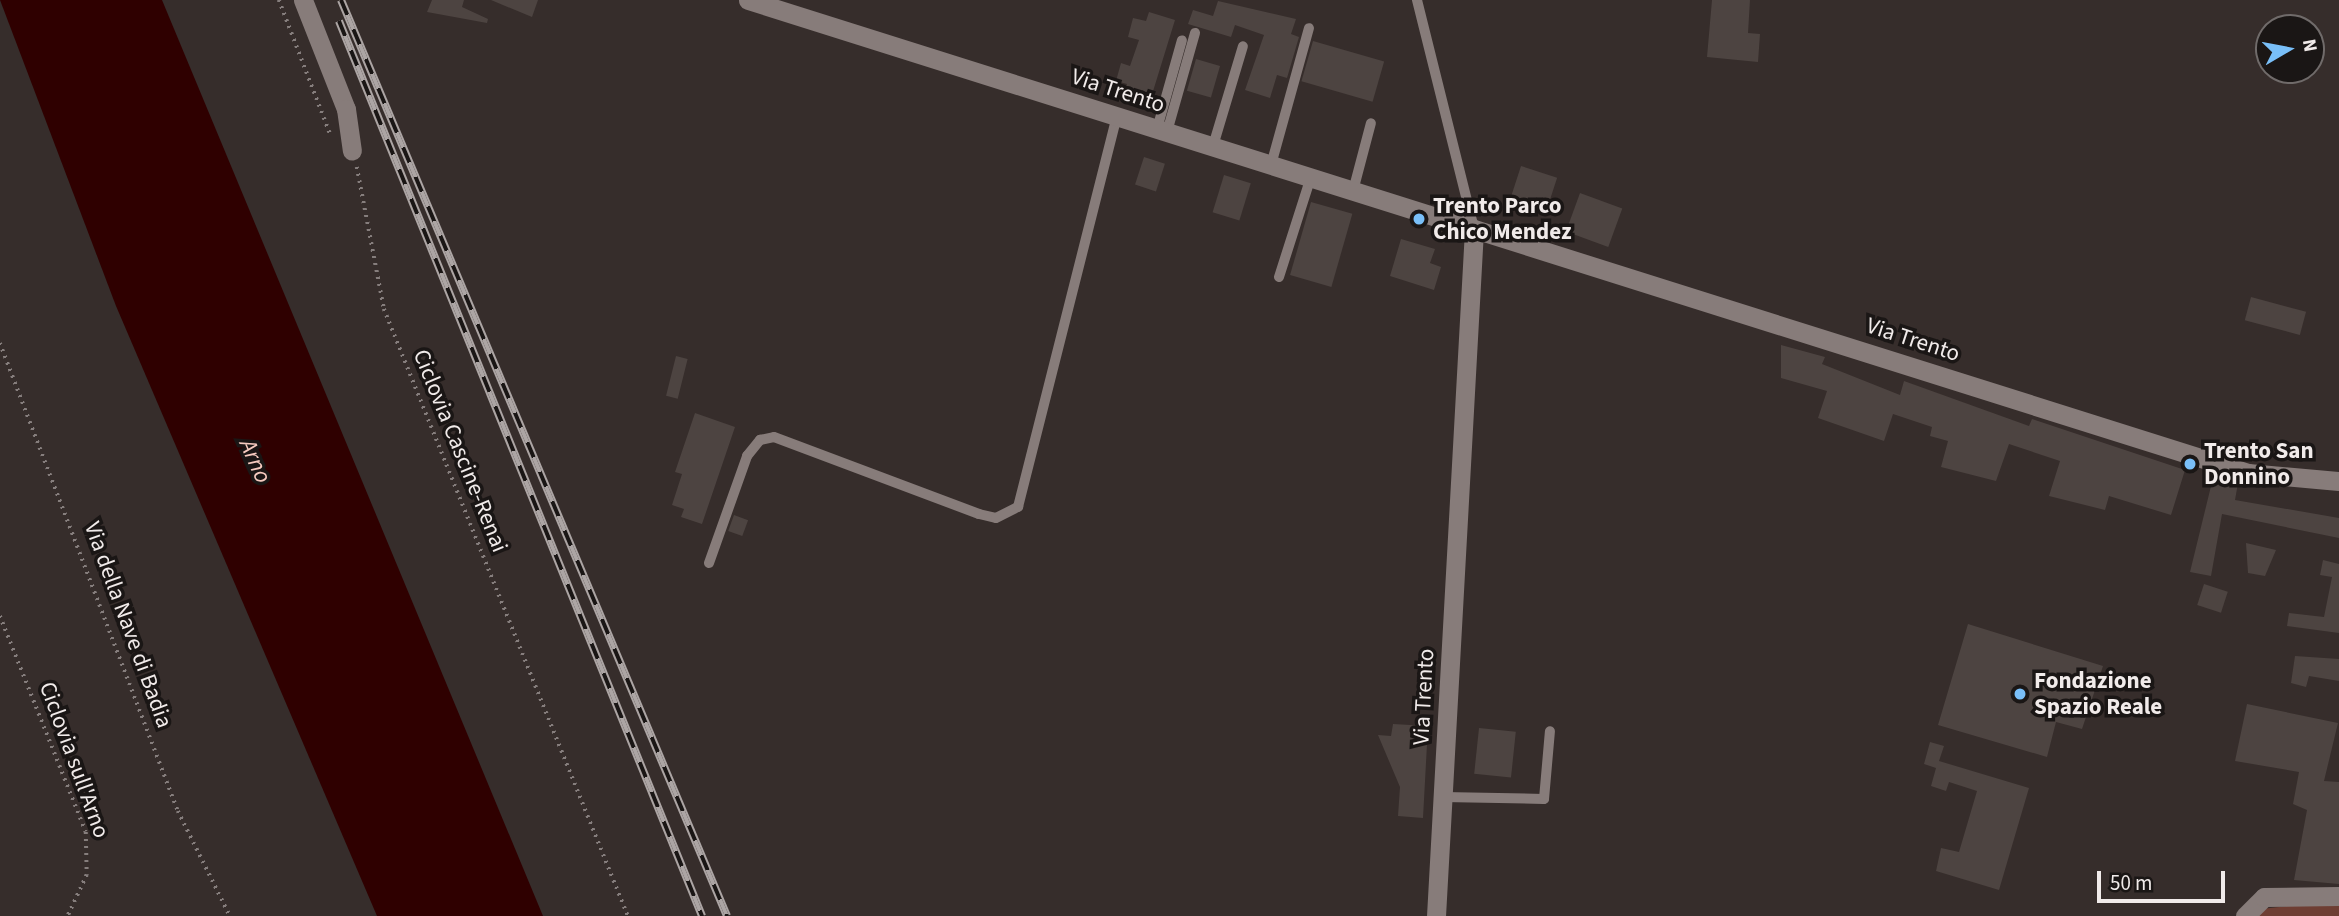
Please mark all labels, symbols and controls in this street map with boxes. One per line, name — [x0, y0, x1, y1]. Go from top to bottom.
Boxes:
north arrow — [2255, 14, 2325, 84]
text: N — [2295, 37, 2324, 54]
street label: Via Trento — [1068, 63, 1168, 119]
place label: Trento Parco Chico Mendez — [1433, 192, 1571, 246]
marker: Trento Parco Chico Mendez — [1411, 211, 1427, 227]
street label: Via Trento — [1863, 312, 1963, 368]
street label: Ciclovia Cascine-Renai — [407, 346, 513, 556]
water label: Arno — [233, 434, 277, 488]
place label: Trento San Donnino — [2204, 437, 2314, 491]
marker: Trento San Donnino — [2182, 456, 2198, 472]
street label: Via della Nave di Badia — [78, 518, 178, 732]
street label: Via Trento — [1408, 648, 1440, 746]
place label: Fondazione Spazio Reale — [2034, 667, 2162, 721]
street label: Ciclovia sull'Arno — [33, 678, 115, 842]
marker: Fondazione Spazio Reale — [2012, 686, 2028, 702]
scale bar — [2101, 856, 2229, 900]
text: 50 m — [2110, 868, 2152, 898]

